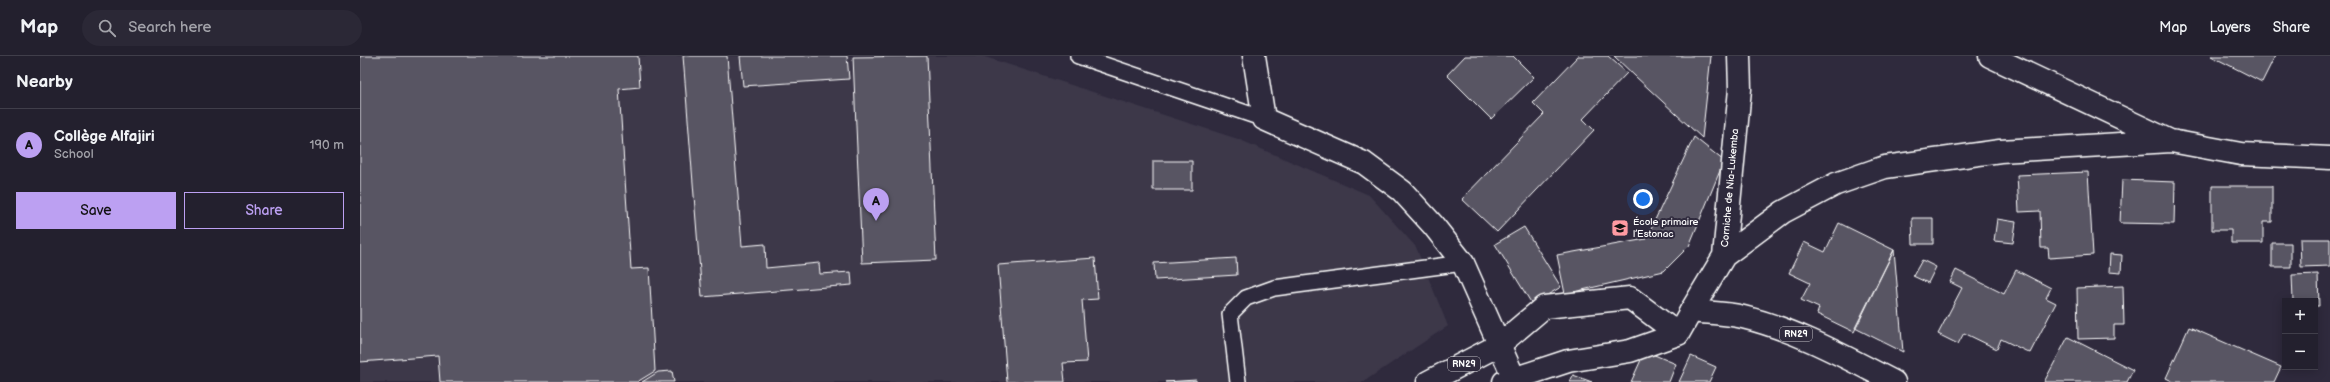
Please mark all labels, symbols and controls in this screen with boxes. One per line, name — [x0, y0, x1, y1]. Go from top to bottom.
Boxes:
search box — [82, 10, 362, 46]
text: Map — [20, 16, 58, 39]
icon: search — [96, 17, 118, 39]
text: Search here — [128, 18, 211, 37]
text: Map — [2159, 19, 2187, 36]
text: Layers — [2209, 19, 2251, 36]
text: Share — [2273, 19, 2310, 36]
text: Nearby — [16, 72, 73, 92]
text: Collège Alfajiri — [54, 127, 155, 146]
street label: Corniche de Nia-Lukemba — [1719, 128, 1741, 248]
text: A — [25, 137, 33, 153]
text: 190 m — [310, 137, 344, 153]
text: School — [54, 146, 94, 162]
pin: A — [863, 188, 889, 221]
your location — [1633, 189, 1653, 209]
button: Save — [16, 192, 176, 229]
button: Share — [184, 192, 344, 229]
place label: École primaire l’Estonac — [1633, 216, 1699, 240]
school or university icon: École primaire l’Estonac — [1610, 218, 1630, 238]
map controls — [2282, 298, 2318, 370]
button: + — [2282, 298, 2318, 334]
road number: RN29 — [1780, 327, 1812, 341]
button: − — [2282, 334, 2318, 370]
road number: RN29 — [1448, 357, 1480, 371]

